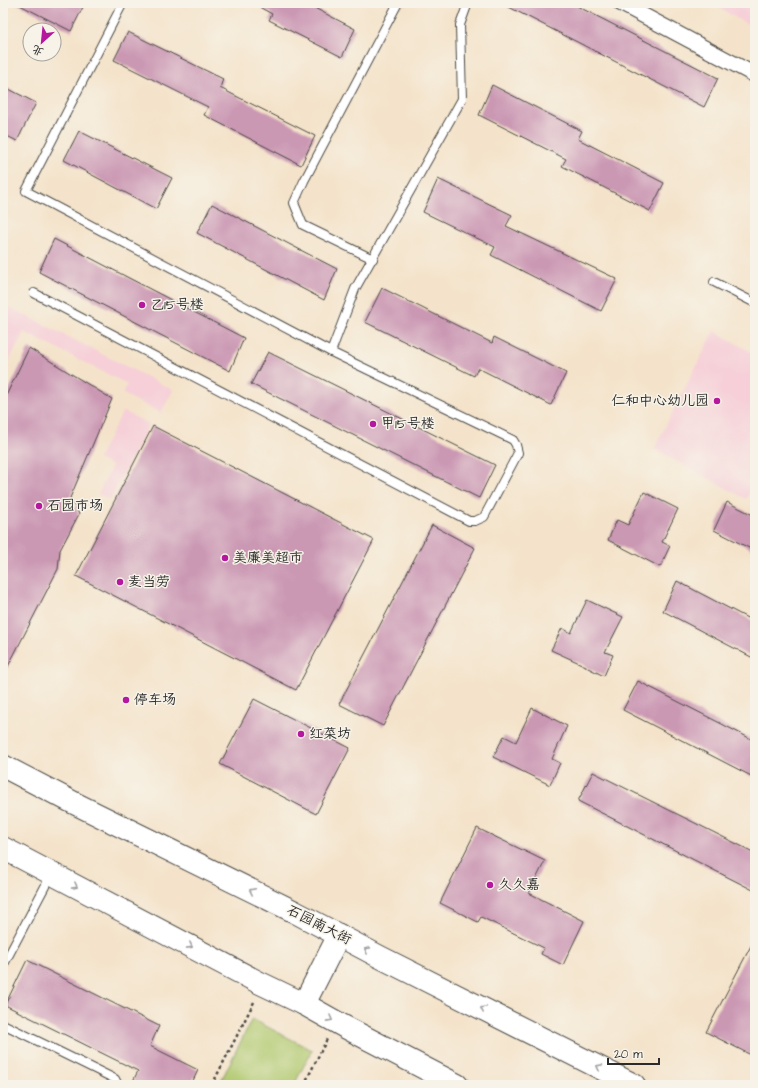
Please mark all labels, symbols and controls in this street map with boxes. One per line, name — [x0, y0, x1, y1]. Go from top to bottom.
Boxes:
north arrow — [22, 22, 62, 62]
text: 北 — [29, 41, 46, 60]
place label: 乙15号楼 — [150, 295, 204, 315]
marker: 乙15号楼 — [137, 300, 147, 310]
place label: 仁和中心幼儿园 — [611, 391, 709, 411]
marker: 仁和中心幼儿园 — [712, 396, 722, 406]
place label: 甲15号楼 — [381, 414, 435, 434]
marker: 甲15号楼 — [368, 419, 378, 429]
place label: 石园市场 — [47, 496, 103, 516]
marker: 石园市场 — [34, 501, 44, 511]
place label: 美廉美超市 — [233, 548, 303, 568]
marker: 美廉美超市 — [220, 553, 230, 563]
place label: 麦当劳 — [128, 572, 170, 592]
marker: 麦当劳 — [115, 577, 125, 587]
place label: 停车场 — [134, 690, 176, 710]
marker: 停车场 — [121, 695, 131, 705]
place label: 红菜坊 — [309, 724, 351, 744]
marker: 红菜坊 — [296, 729, 306, 739]
place label: 久久嘉 — [498, 875, 540, 895]
marker: 久久嘉 — [485, 880, 495, 890]
one-way arrow — [70, 881, 78, 889]
one-way arrow — [249, 888, 256, 896]
street label: 石园南大街 — [283, 900, 355, 950]
one-way arrow — [186, 942, 193, 949]
one-way arrow — [364, 947, 372, 955]
one-way arrow — [480, 1006, 488, 1014]
one-way arrow — [326, 1014, 333, 1021]
scale bar — [608, 1040, 659, 1066]
text: 20 m — [614, 1046, 643, 1063]
one-way arrow — [596, 1065, 604, 1072]

